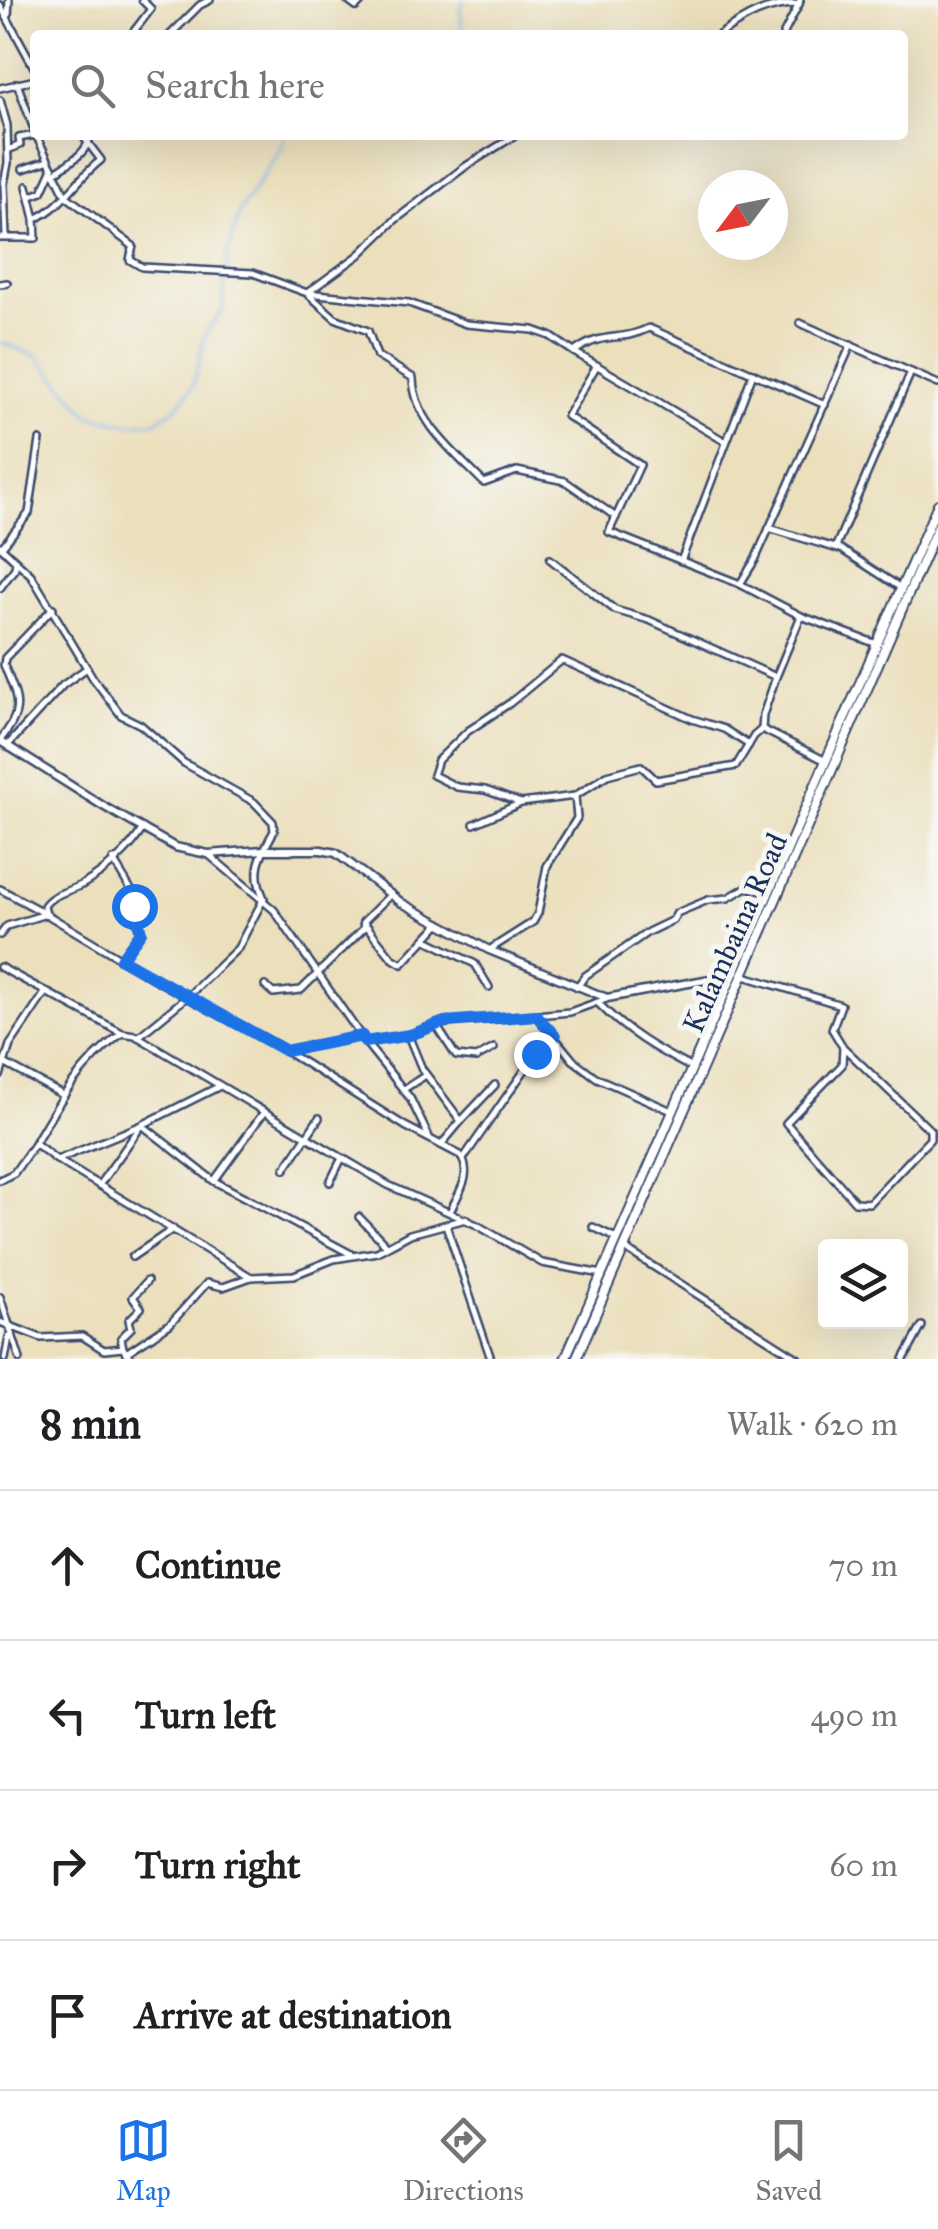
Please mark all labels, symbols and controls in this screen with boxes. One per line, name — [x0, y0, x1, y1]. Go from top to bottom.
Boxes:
search box — [30, 30, 908, 140]
icon: search — [65, 58, 120, 113]
text: Search here — [145, 62, 325, 108]
north arrow — [698, 170, 788, 260]
street label: Kalambaina Road — [675, 828, 795, 1038]
route start — [112, 884, 158, 930]
route end — [514, 1032, 560, 1078]
map controls — [818, 1239, 908, 1329]
button: layers — [818, 1239, 908, 1329]
text: 8 min — [40, 1398, 141, 1450]
text: Walk · 620 m — [727, 1405, 898, 1444]
icon: ahead — [40, 1538, 95, 1593]
text: Continue — [135, 1542, 281, 1588]
text: 70 m — [829, 1546, 898, 1585]
icon: left — [40, 1688, 95, 1743]
text: Turn left — [135, 1692, 276, 1738]
text: 490 m — [811, 1696, 898, 1735]
icon: right — [40, 1838, 95, 1893]
text: Turn right — [135, 1842, 301, 1888]
text: 60 m — [829, 1846, 898, 1885]
icon: arrive — [40, 1988, 95, 2043]
text: Arrive at destination — [135, 1992, 452, 2038]
tab: Map — [116, 2113, 171, 2208]
tab: Directions — [403, 2113, 524, 2208]
tab: Saved — [756, 2113, 822, 2208]

